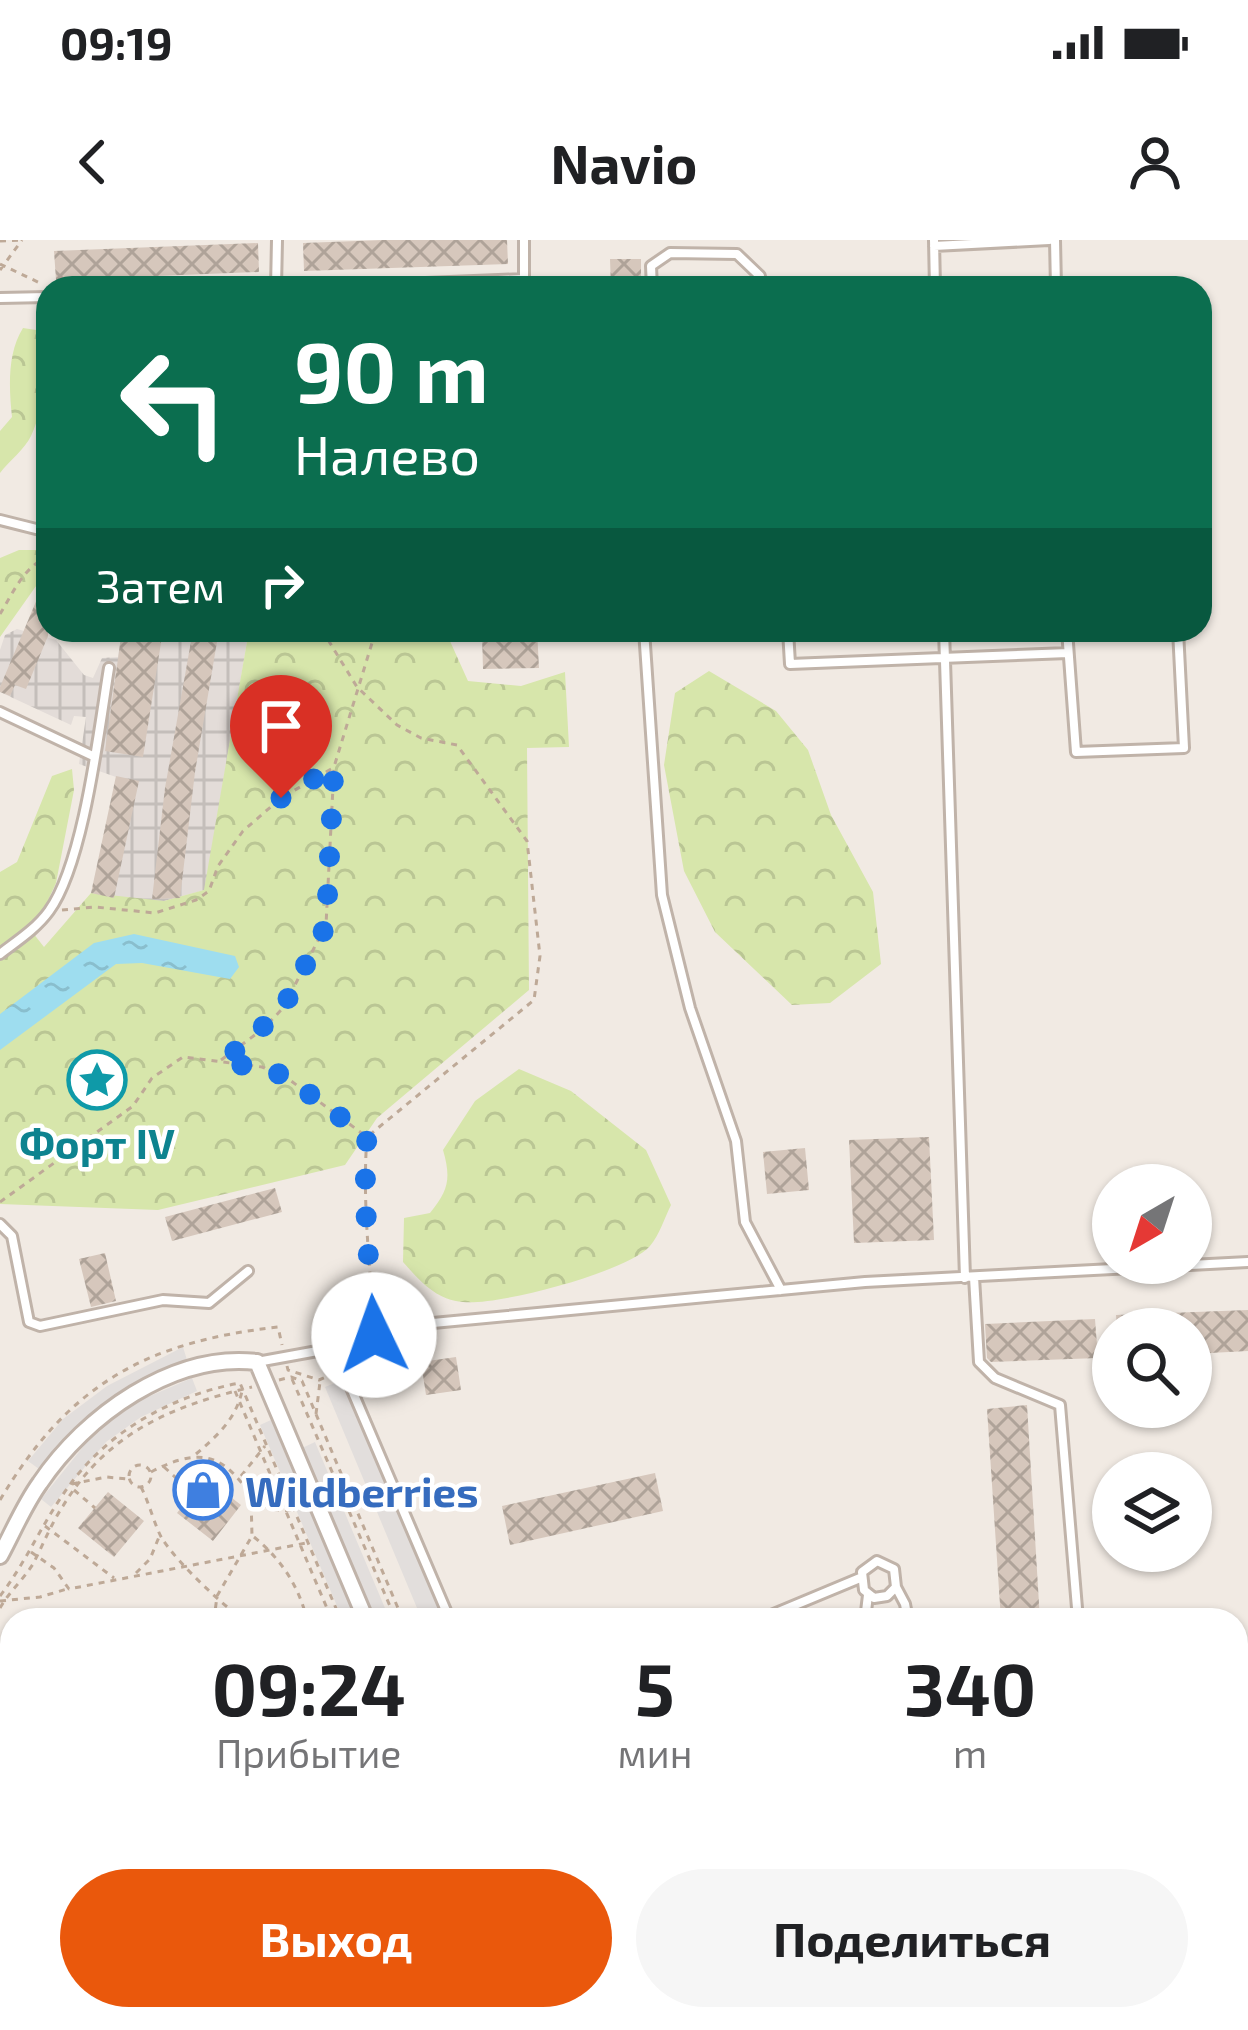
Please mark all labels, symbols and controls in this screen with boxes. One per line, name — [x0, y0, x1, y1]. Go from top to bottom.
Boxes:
text: 09:19 — [60, 15, 173, 69]
icon: back — [60, 129, 126, 195]
icon: person — [1122, 129, 1188, 195]
text: Navio — [551, 130, 697, 195]
text: 90 m — [294, 319, 489, 420]
icon: left — [96, 324, 252, 480]
text: Налево — [294, 421, 480, 486]
icon: right — [249, 552, 315, 618]
text: Затем — [96, 558, 225, 612]
pin — [230, 675, 332, 798]
icon: arrive — [248, 693, 314, 759]
place icon: Форт IV — [66, 1049, 128, 1111]
place label: Форт IV — [19, 1117, 175, 1167]
north arrow — [1092, 1164, 1212, 1284]
map controls — [1092, 1164, 1212, 1572]
position arrow — [311, 1272, 437, 1398]
button: search — [1092, 1308, 1212, 1428]
button: layers — [1092, 1452, 1212, 1572]
shop icon: Wildberries — [172, 1459, 234, 1521]
place label: Wildberries — [245, 1465, 479, 1515]
text: 09:24 — [212, 1644, 406, 1730]
text: 5 — [635, 1644, 675, 1730]
text: 340 — [904, 1644, 1036, 1730]
text: Прибытие — [216, 1729, 401, 1776]
text: мин — [618, 1729, 692, 1776]
text: m — [953, 1729, 987, 1776]
button: Выход — [60, 1869, 612, 2007]
button: Поделиться — [636, 1869, 1188, 2007]

